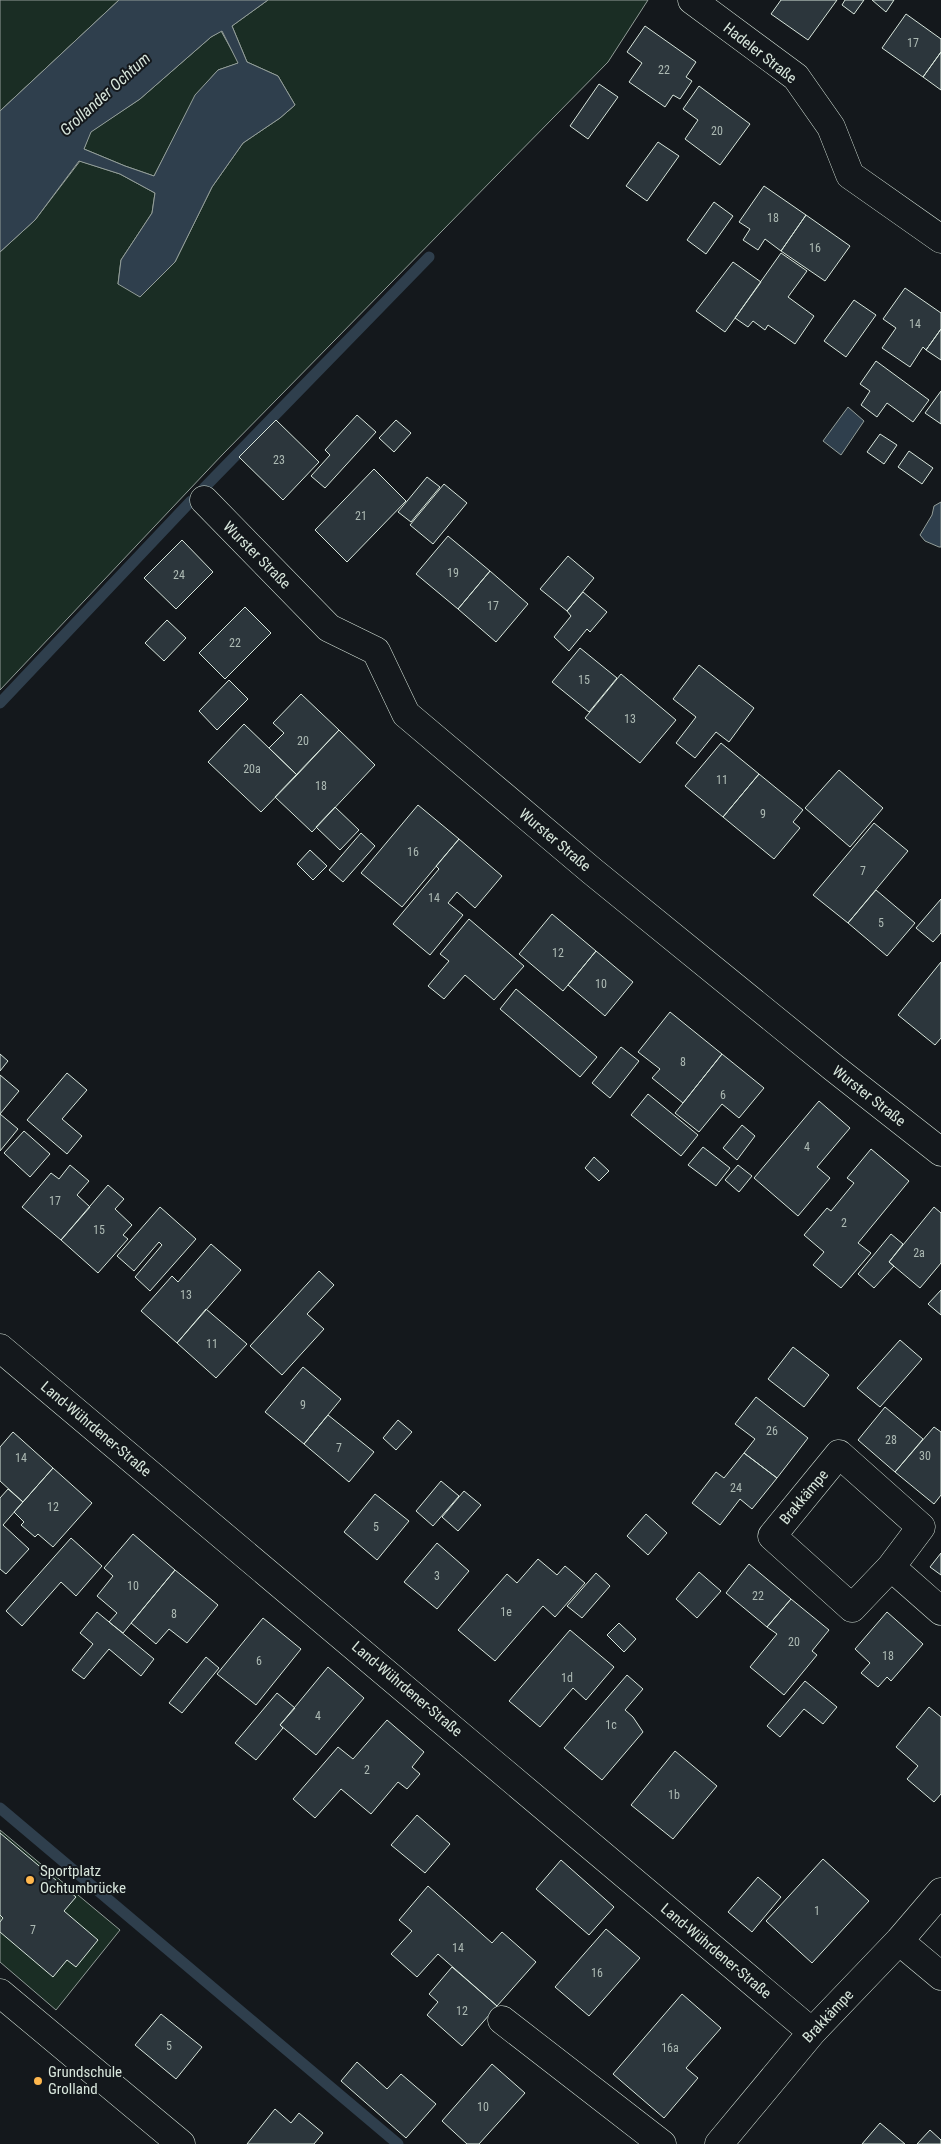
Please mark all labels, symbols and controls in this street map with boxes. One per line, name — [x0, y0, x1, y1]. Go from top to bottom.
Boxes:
street label: Hadeler Straße — [720, 19, 800, 87]
house number: 17 — [907, 36, 919, 50]
water label: Grollander Ochtum — [56, 49, 154, 139]
house number: 22 — [658, 63, 670, 77]
house number: 20 — [711, 124, 723, 138]
house number: 18 — [767, 211, 779, 225]
house number: 16 — [809, 241, 821, 255]
house number: 14 — [909, 317, 921, 331]
house number: 23 — [273, 453, 285, 467]
house number: 21 — [355, 509, 367, 523]
street label: Wurster Straße — [220, 518, 294, 592]
house number: 19 — [447, 566, 459, 580]
house number: 24 — [173, 568, 185, 582]
house number: 17 — [487, 599, 499, 613]
house number: 22 — [229, 636, 241, 650]
house number: 15 — [578, 673, 590, 687]
house number: 13 — [624, 712, 636, 726]
house number: 20 — [297, 734, 309, 748]
house number: 20a — [243, 762, 261, 776]
house number: 11 — [716, 773, 728, 787]
house number: 18 — [315, 779, 327, 793]
street label: Wurster Straße — [516, 805, 594, 875]
house number: 9 — [760, 807, 766, 821]
house number: 16 — [407, 845, 419, 859]
house number: 7 — [860, 864, 866, 878]
house number: 14 — [428, 891, 440, 905]
house number: 5 — [878, 916, 884, 930]
house number: 12 — [552, 946, 564, 960]
house number: 10 — [595, 977, 607, 991]
house number: 8 — [680, 1055, 686, 1069]
street label: Wurster Straße — [829, 1062, 909, 1130]
house number: 6 — [720, 1088, 726, 1102]
house number: 4 — [804, 1140, 810, 1154]
house number: 17 — [49, 1194, 61, 1208]
house number: 2 — [841, 1216, 847, 1230]
house number: 15 — [93, 1223, 105, 1237]
house number: 2a — [913, 1246, 925, 1260]
house number: 13 — [180, 1288, 192, 1302]
house number: 11 — [206, 1337, 218, 1351]
street label: Land-Wührdener-Straße — [37, 1378, 155, 1480]
house number: 9 — [300, 1398, 306, 1412]
house number: 26 — [766, 1424, 778, 1438]
house number: 28 — [885, 1433, 897, 1447]
house number: 7 — [336, 1441, 342, 1455]
house number: 30 — [919, 1449, 931, 1463]
house number: 14 — [15, 1451, 27, 1465]
street label: Brakkämpe — [776, 1466, 832, 1528]
house number: 24 — [730, 1481, 742, 1495]
house number: 12 — [47, 1500, 59, 1514]
house number: 5 — [373, 1520, 379, 1534]
house number: 3 — [434, 1569, 440, 1583]
house number: 10 — [127, 1579, 139, 1593]
house number: 22 — [752, 1589, 764, 1603]
house number: 1e — [500, 1605, 512, 1619]
house number: 8 — [171, 1607, 177, 1621]
house number: 20 — [788, 1635, 800, 1649]
street label: Land-Wührdener-Straße — [348, 1638, 466, 1740]
house number: 18 — [882, 1649, 894, 1663]
house number: 6 — [256, 1654, 262, 1668]
house number: 1d — [561, 1671, 573, 1685]
house number: 4 — [315, 1709, 321, 1723]
house number: 1c — [605, 1718, 617, 1732]
house number: 2 — [364, 1763, 370, 1777]
house number: 1b — [668, 1788, 680, 1802]
place label: Sportplatz Ochtumbrücke — [40, 1862, 126, 1897]
marker: Sportplatz Ochtumbrücke — [24, 1874, 36, 1886]
street label: Land-Wührdener-Straße — [657, 1900, 775, 2002]
house number: 1 — [814, 1904, 820, 1918]
house number: 7 — [30, 1923, 36, 1937]
house number: 14 — [452, 1941, 464, 1955]
house number: 16 — [591, 1966, 603, 1980]
street label: Brakkämpe — [799, 1986, 857, 2046]
house number: 12 — [456, 2004, 468, 2018]
house number: 5 — [166, 2039, 172, 2053]
house number: 16a — [661, 2041, 679, 2055]
place label: Grundschule Grolland — [48, 2063, 122, 2098]
marker: Grundschule Grolland — [32, 2075, 44, 2087]
house number: 10 — [477, 2100, 489, 2114]

